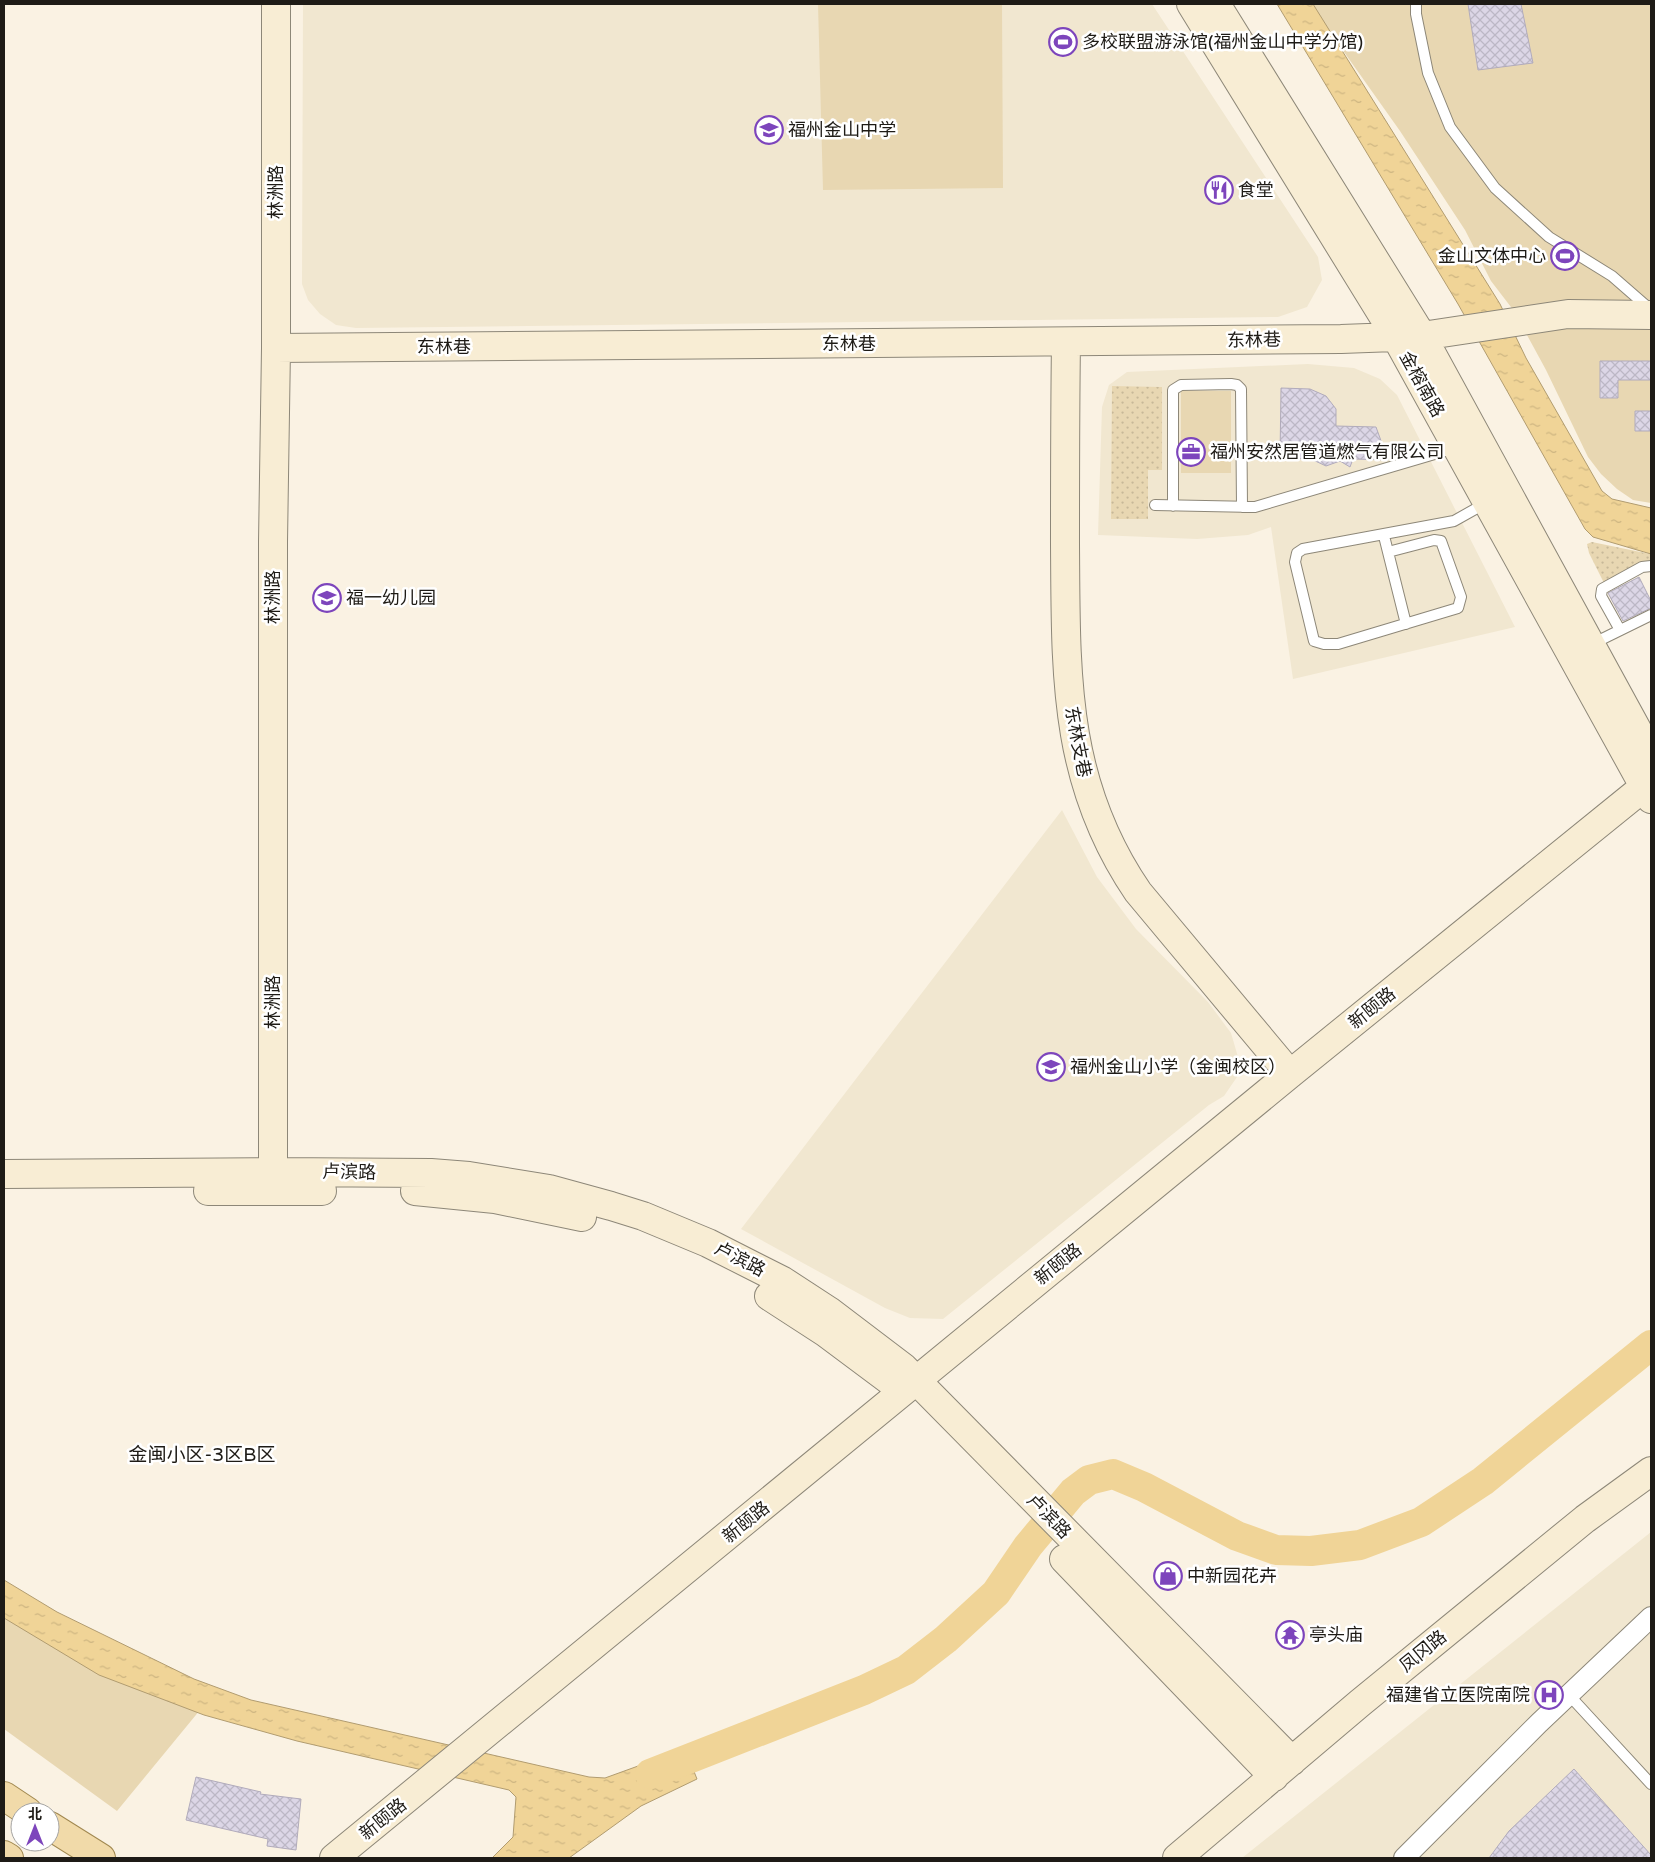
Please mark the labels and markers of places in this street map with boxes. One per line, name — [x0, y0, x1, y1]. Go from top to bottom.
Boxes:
sports icon: 多校联盟游泳馆(福州金山中学分馆) — [1048, 27, 1078, 57]
place label: 多校联盟游泳馆(福州金山中学分馆) — [1082, 31, 1363, 53]
school or university icon: 福州金山中学 — [754, 115, 784, 145]
place label: 福州金山中学 — [788, 119, 896, 141]
restaurant icon: 食堂 — [1204, 175, 1234, 205]
place label: 食堂 — [1238, 179, 1274, 201]
sports icon: 金山文体中心 — [1550, 241, 1580, 271]
place label: 金山文体中心 — [1438, 245, 1546, 267]
office icon: 福州安然居管道燃气有限公司 — [1176, 437, 1206, 467]
place label: 福州安然居管道燃气有限公司 — [1210, 441, 1444, 463]
school or university icon: 福一幼儿园 — [312, 583, 342, 613]
place label: 福一幼儿园 — [346, 587, 436, 609]
school or university icon: 福州金山小学（金闽校区） — [1036, 1052, 1066, 1082]
place label: 福州金山小学（金闽校区） — [1070, 1056, 1286, 1078]
shop icon: 中新园花卉 — [1153, 1561, 1183, 1591]
place label: 中新园花卉 — [1187, 1565, 1277, 1587]
temple icon: 亭头庙 — [1275, 1620, 1305, 1650]
place label: 亭头庙 — [1309, 1624, 1363, 1646]
hospital icon: 福建省立医院南院 — [1534, 1680, 1564, 1710]
place label: 福建省立医院南院 — [1386, 1684, 1530, 1706]

